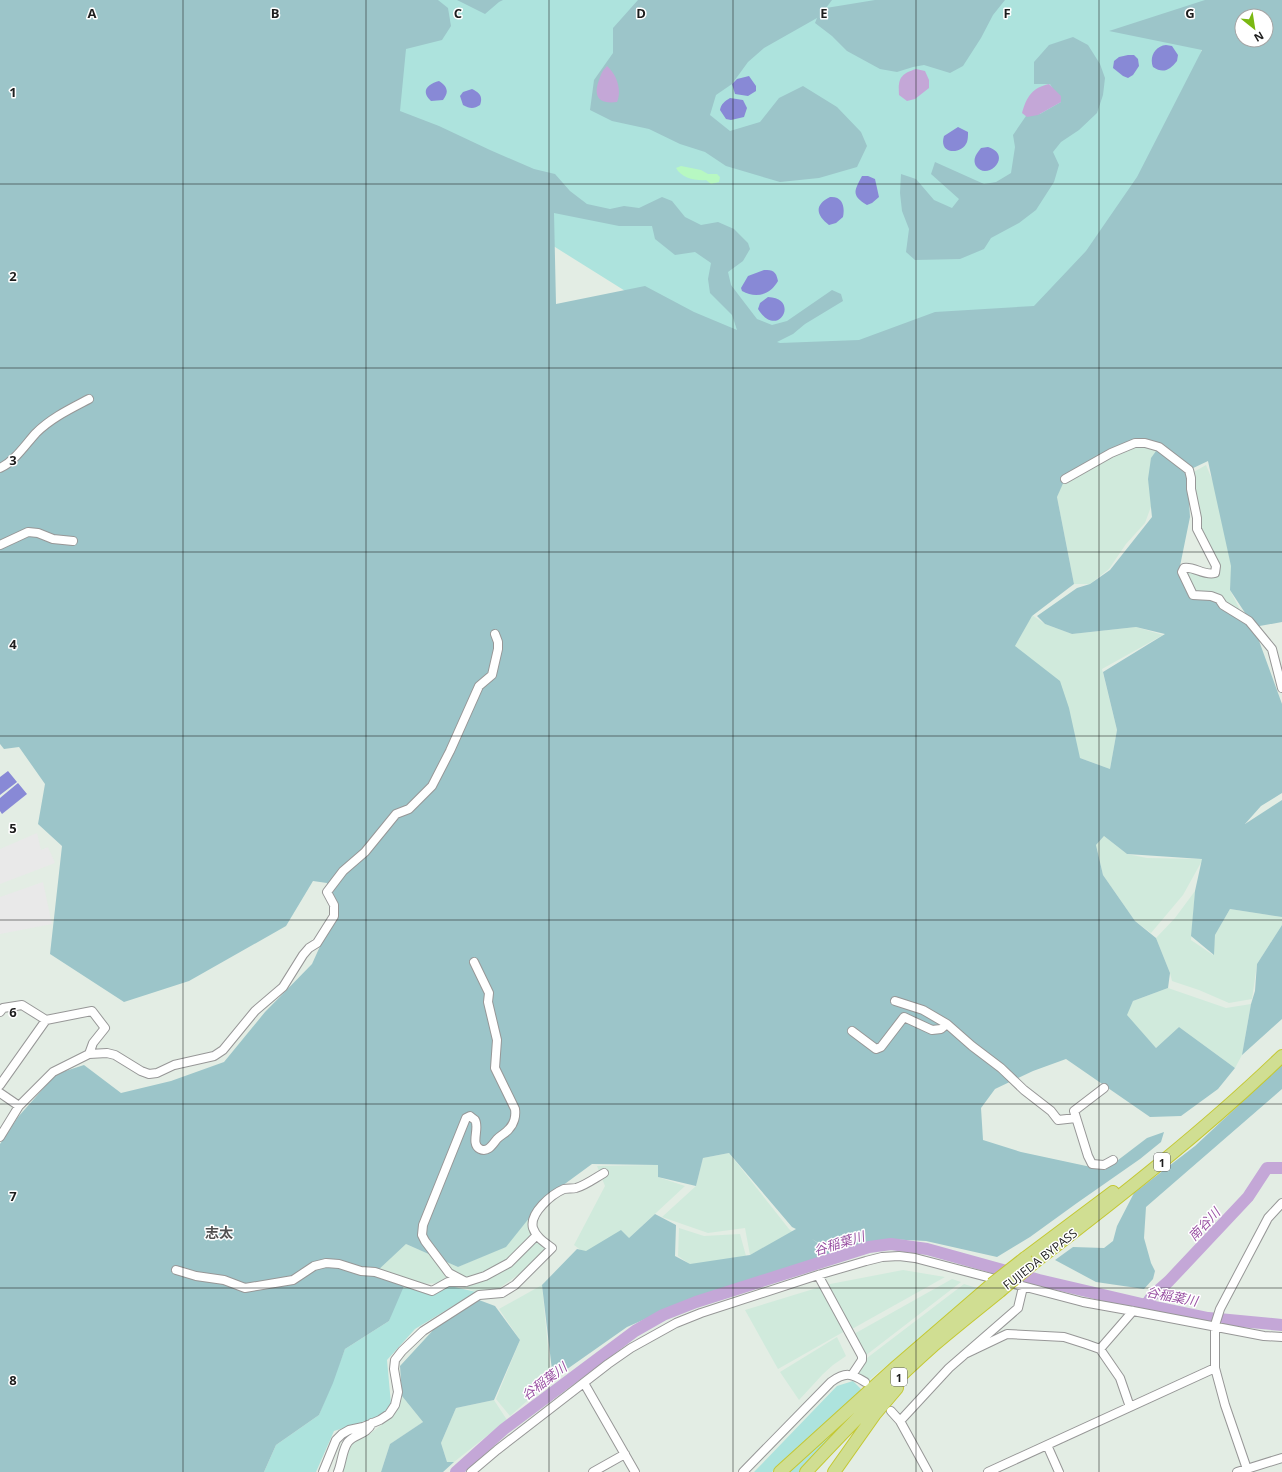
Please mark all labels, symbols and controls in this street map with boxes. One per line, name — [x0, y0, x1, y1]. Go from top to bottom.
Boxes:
text: A — [88, 4, 97, 22]
text: B — [271, 4, 280, 22]
text: C — [454, 4, 462, 22]
text: D — [636, 4, 646, 22]
text: E — [820, 4, 828, 22]
text: F — [1003, 4, 1011, 22]
text: G — [1185, 4, 1195, 22]
north arrow — [1234, 8, 1274, 48]
text: N — [1252, 28, 1267, 46]
text: 1 — [9, 83, 17, 101]
text: 2 — [9, 267, 17, 285]
text: 3 — [9, 451, 17, 469]
text: 4 — [9, 635, 17, 653]
text: 5 — [9, 819, 17, 837]
text: 6 — [9, 1003, 17, 1021]
road number: 1 — [1154, 1153, 1170, 1171]
text: 7 — [9, 1187, 17, 1205]
water label: 南谷川 — [1184, 1202, 1225, 1244]
district label: 志太 — [205, 1223, 233, 1242]
street label: FUJIEDA BYPASS — [999, 1225, 1081, 1293]
water label: 谷稲葉川 — [811, 1226, 868, 1259]
water label: 谷稲葉川 — [1145, 1282, 1201, 1310]
water label: 谷稲葉川 — [518, 1357, 572, 1404]
road number: 1 — [891, 1368, 907, 1386]
text: 8 — [9, 1371, 17, 1389]

